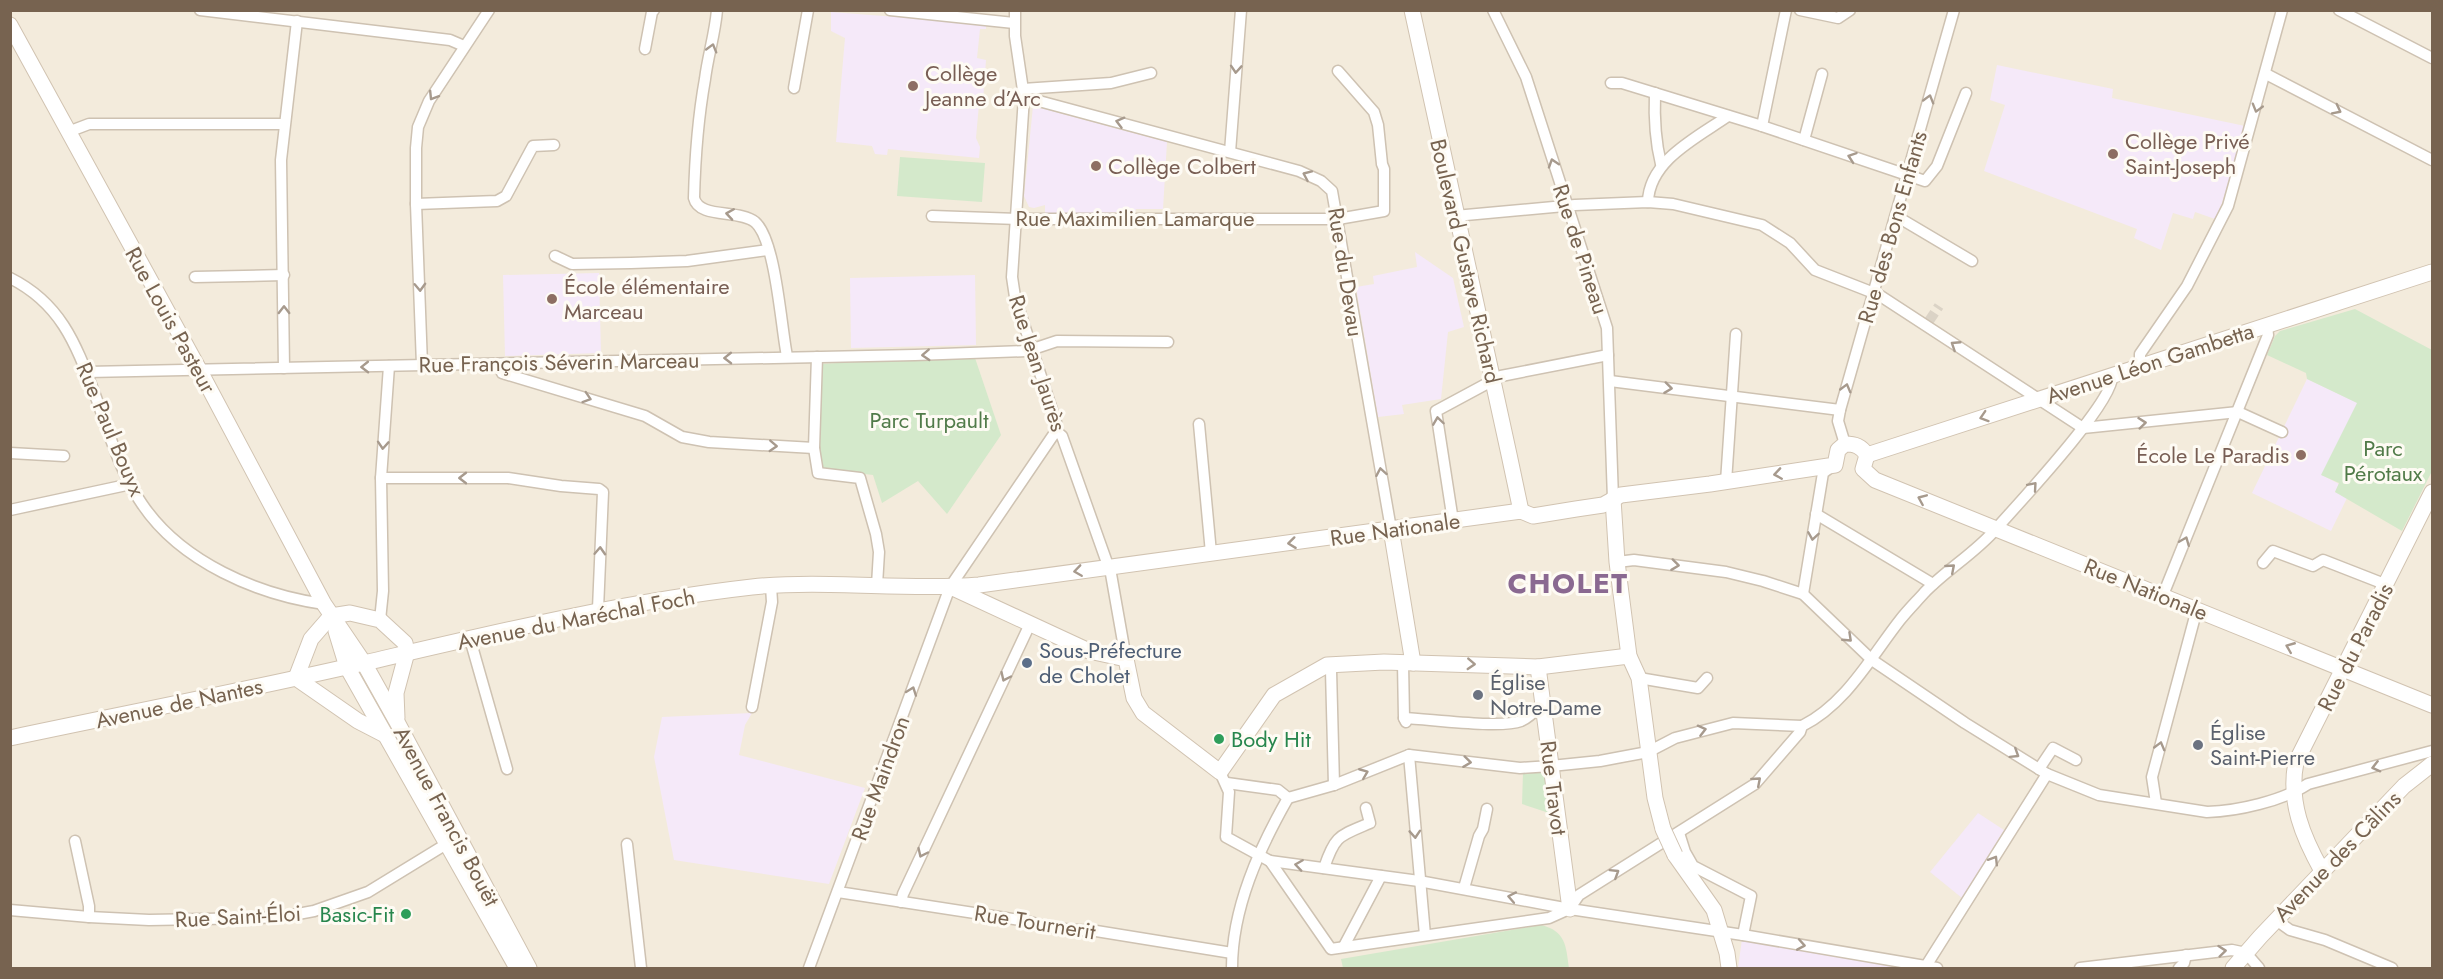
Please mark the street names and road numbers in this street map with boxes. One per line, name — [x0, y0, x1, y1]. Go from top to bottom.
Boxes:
street label: Rue des Bons Enfants — [1849, 127, 1935, 327]
street label: Boulevard Gustave Richard — [1422, 136, 1510, 386]
street label: Rue de Pineau — [1545, 180, 1617, 318]
street label: Rue Maximilien Lamarque — [1015, 202, 1255, 234]
street label: Rue du Devau — [1320, 205, 1372, 339]
street label: Rue Louis Pasteur — [117, 241, 225, 399]
street label: Rue Jean Jaurès — [1001, 291, 1075, 436]
street label: Avenue Léon Gambetta — [2042, 314, 2258, 412]
street label: Rue François Séverin Marceau — [418, 344, 700, 380]
street label: Rue Paul Bouyx — [68, 357, 154, 501]
street label: Rue Nationale — [1328, 504, 1462, 554]
street label: Rue Nationale — [2079, 550, 2213, 628]
street label: Rue du Paradis — [2309, 577, 2401, 717]
street label: Avenue du Maréchal Foch — [454, 580, 698, 658]
street label: Avenue de Nantes — [92, 670, 266, 736]
street label: Rue Maindron — [843, 711, 917, 845]
street label: Avenue Francis Bouët — [386, 720, 508, 912]
street label: Rue Travot — [1532, 739, 1576, 838]
street label: Avenue des Câlins — [2266, 783, 2408, 929]
street label: Rue Saint-Éloi — [174, 897, 302, 935]
street label: Rue Tournerit — [972, 897, 1099, 947]

